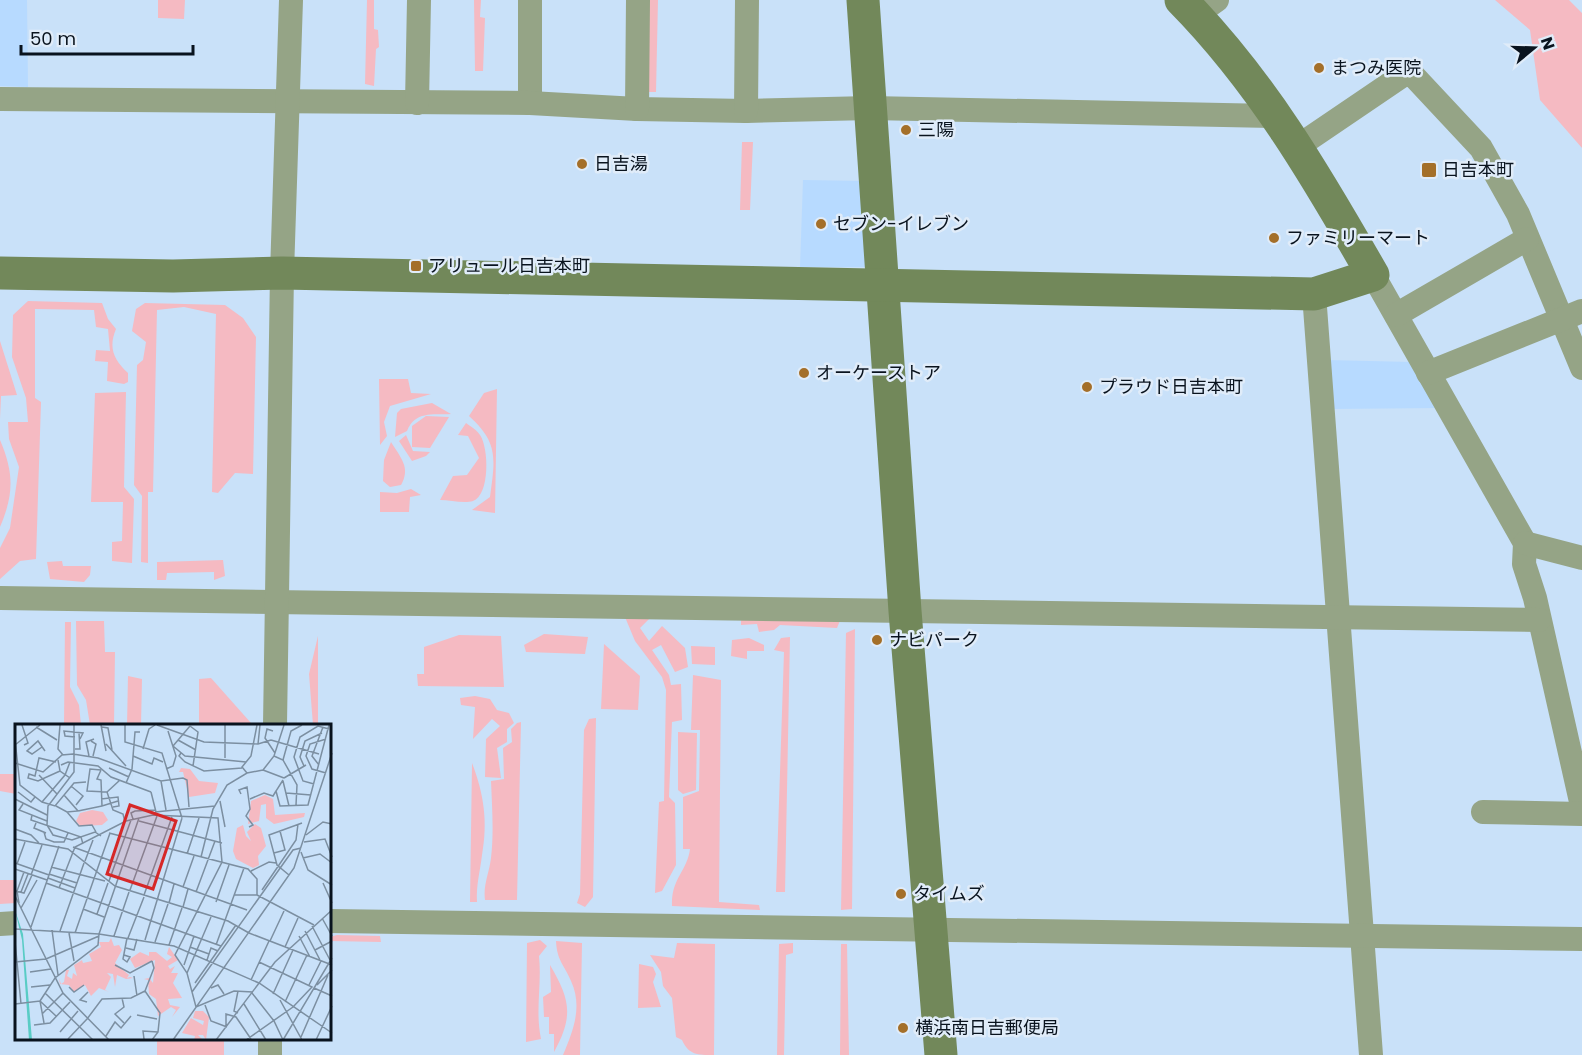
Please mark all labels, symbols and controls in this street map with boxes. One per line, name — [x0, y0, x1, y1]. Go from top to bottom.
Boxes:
scale bar — [21, 18, 194, 56]
north arrow — [1504, 18, 1564, 78]
text: 50 m — [30, 26, 76, 51]
text: N — [1535, 34, 1561, 53]
place label: まつみ医院 — [1331, 55, 1421, 80]
marker: まつみ医院 — [1312, 61, 1326, 75]
place label: 三陽 — [918, 117, 954, 142]
marker: 三陽 — [899, 123, 913, 137]
place label: 日吉湯 — [594, 151, 648, 176]
marker: 日吉湯 — [575, 157, 589, 171]
place label: 日吉本町 — [1442, 157, 1514, 182]
marker: 日吉本町 — [1420, 161, 1438, 179]
place label: セブン-イレブン — [833, 211, 969, 236]
marker: セブン-イレブン — [814, 217, 828, 231]
place label: ファミリーマート — [1286, 225, 1430, 250]
marker: ファミリーマート — [1267, 231, 1281, 245]
place label: アリュール日吉本町 — [428, 253, 590, 278]
marker: アリュール日吉本町 — [409, 259, 423, 273]
place label: オーケーストア — [816, 360, 941, 385]
marker: オーケーストア — [797, 366, 811, 380]
place label: プラウド日吉本町 — [1099, 374, 1243, 399]
marker: プラウド日吉本町 — [1080, 380, 1094, 394]
place label: ナビパーク — [889, 627, 979, 652]
marker: ナビパーク — [870, 633, 884, 647]
inset map — [15, 724, 332, 1040]
place label: タイムズ — [913, 881, 985, 906]
marker: タイムズ — [894, 887, 908, 901]
place label: 横浜南日吉郵便局 — [915, 1015, 1059, 1040]
marker: 横浜南日吉郵便局 — [896, 1021, 910, 1035]

